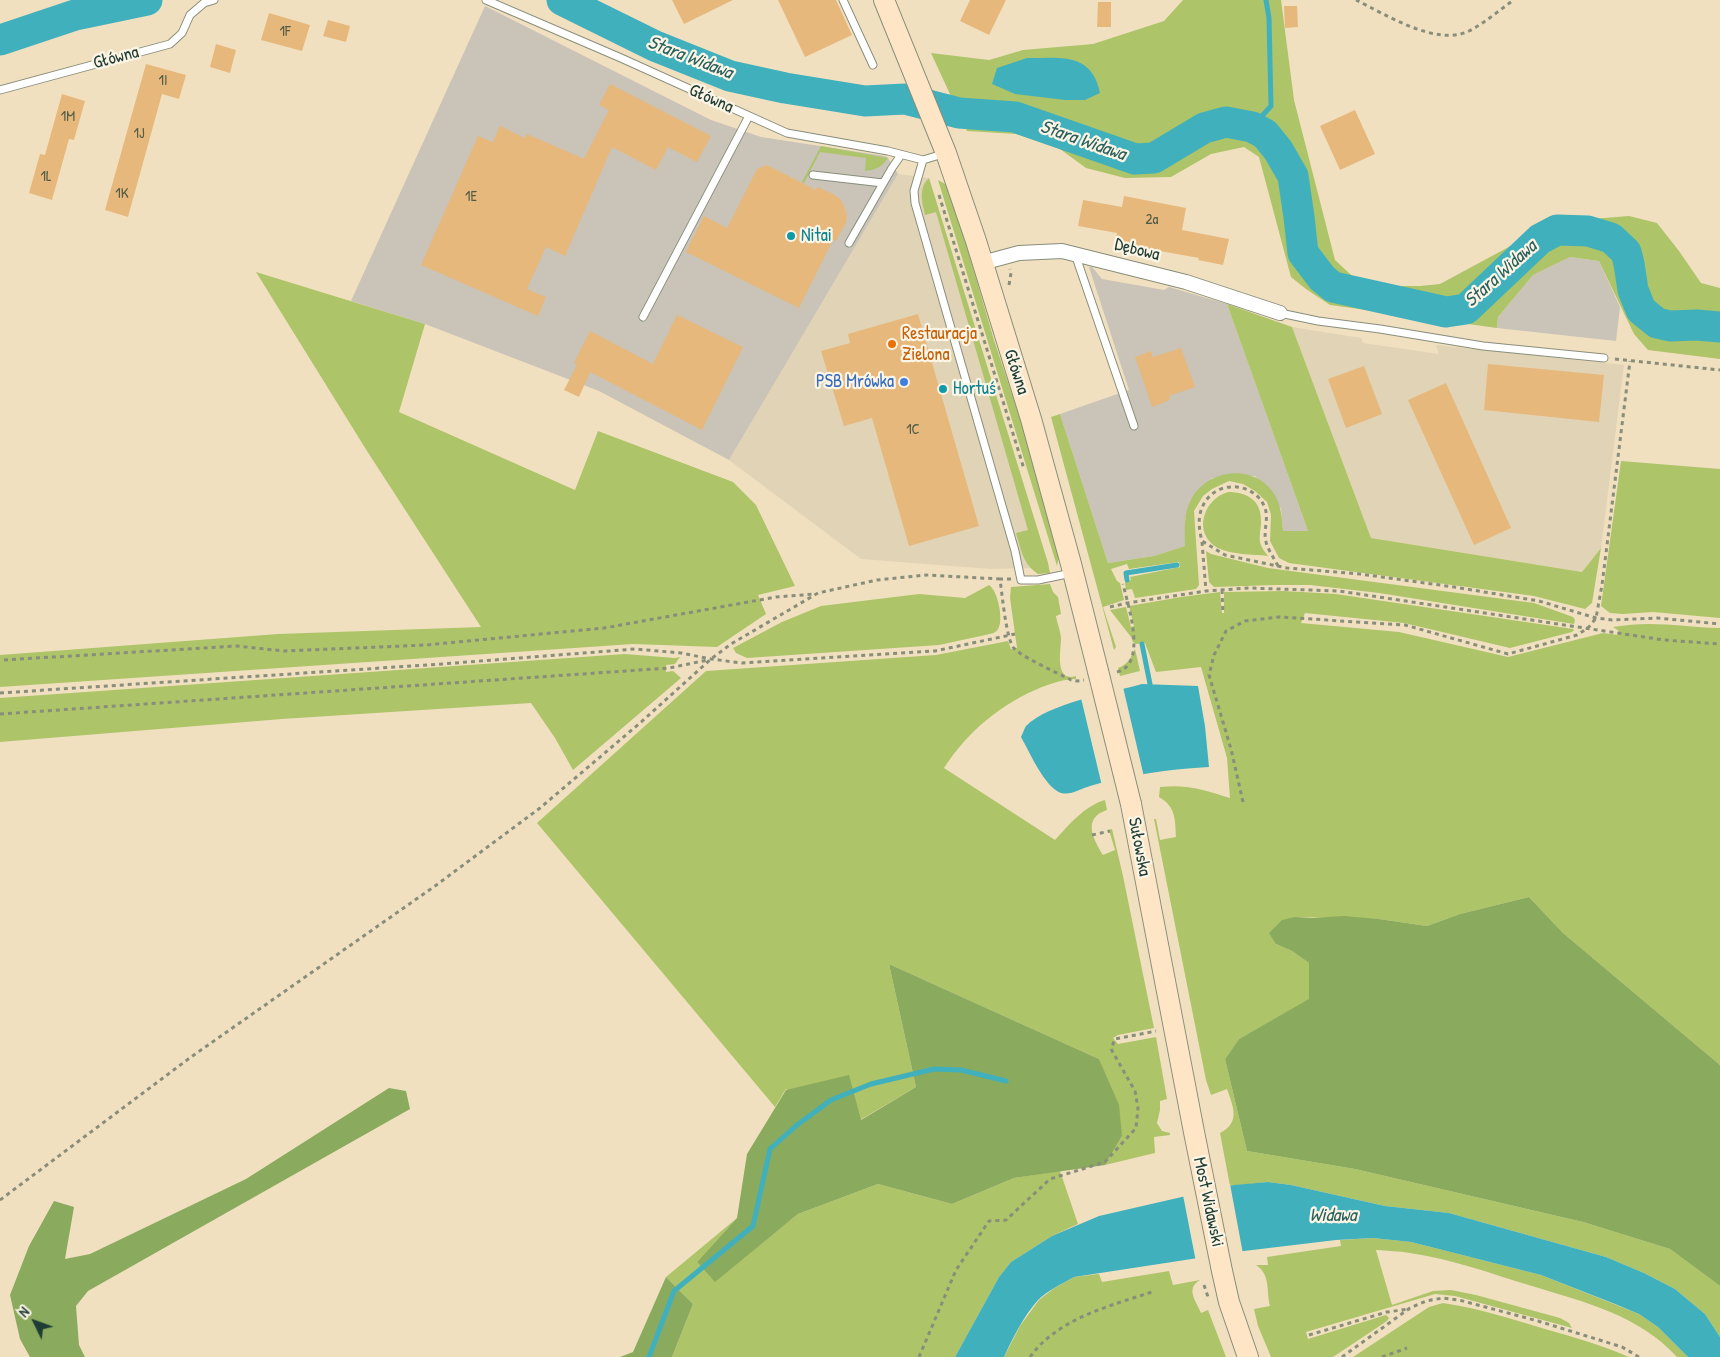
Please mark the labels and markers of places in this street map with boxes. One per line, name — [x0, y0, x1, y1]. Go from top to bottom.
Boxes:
place label: Nitai — [801, 225, 832, 247]
marker: Nitai — [785, 230, 797, 242]
place label: Restauracja Zielona — [902, 323, 977, 366]
marker: Restauracja Zielona — [886, 338, 898, 350]
place label: PSB Mrówka — [816, 371, 894, 393]
marker: PSB Mrówka — [898, 376, 910, 388]
place label: Hortuś — [953, 378, 996, 400]
marker: Hortuś — [937, 383, 949, 395]

